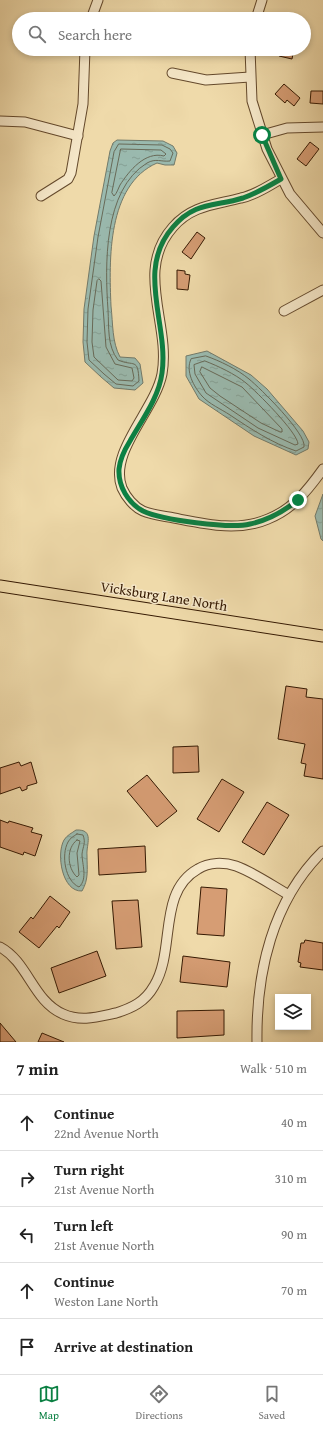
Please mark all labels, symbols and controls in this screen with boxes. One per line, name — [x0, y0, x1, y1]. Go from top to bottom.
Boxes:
search box — [12, 12, 311, 56]
icon: search — [26, 23, 48, 45]
text: Search here — [58, 24, 132, 45]
route start — [253, 126, 271, 144]
route end — [289, 491, 307, 509]
street label: Vicksburg Lane North — [99, 576, 229, 616]
map controls — [275, 994, 311, 1030]
button: layers — [275, 994, 311, 1030]
text: 7 min — [16, 1056, 58, 1081]
text: Walk · 510 m — [240, 1059, 307, 1078]
text: Continue — [54, 1103, 115, 1124]
icon: ahead — [16, 1112, 38, 1134]
text: 40 m — [281, 1113, 307, 1132]
text: 22nd Avenue North — [54, 1124, 159, 1143]
text: Turn right — [54, 1159, 125, 1180]
icon: right — [16, 1168, 38, 1190]
text: 310 m — [275, 1169, 307, 1188]
text: 21st Avenue North — [54, 1180, 154, 1199]
text: Turn left — [54, 1215, 113, 1236]
icon: left — [16, 1224, 38, 1246]
text: 90 m — [281, 1225, 307, 1244]
text: 21st Avenue North — [54, 1236, 154, 1255]
text: Continue — [54, 1271, 115, 1292]
icon: ahead — [16, 1280, 38, 1302]
text: 70 m — [281, 1281, 307, 1300]
text: Weston Lane North — [54, 1292, 158, 1311]
icon: arrive — [16, 1336, 38, 1358]
text: Arrive at destination — [54, 1336, 193, 1357]
tab: Map — [38, 1383, 60, 1423]
tab: Directions — [136, 1383, 183, 1423]
tab: Saved — [258, 1383, 285, 1423]

